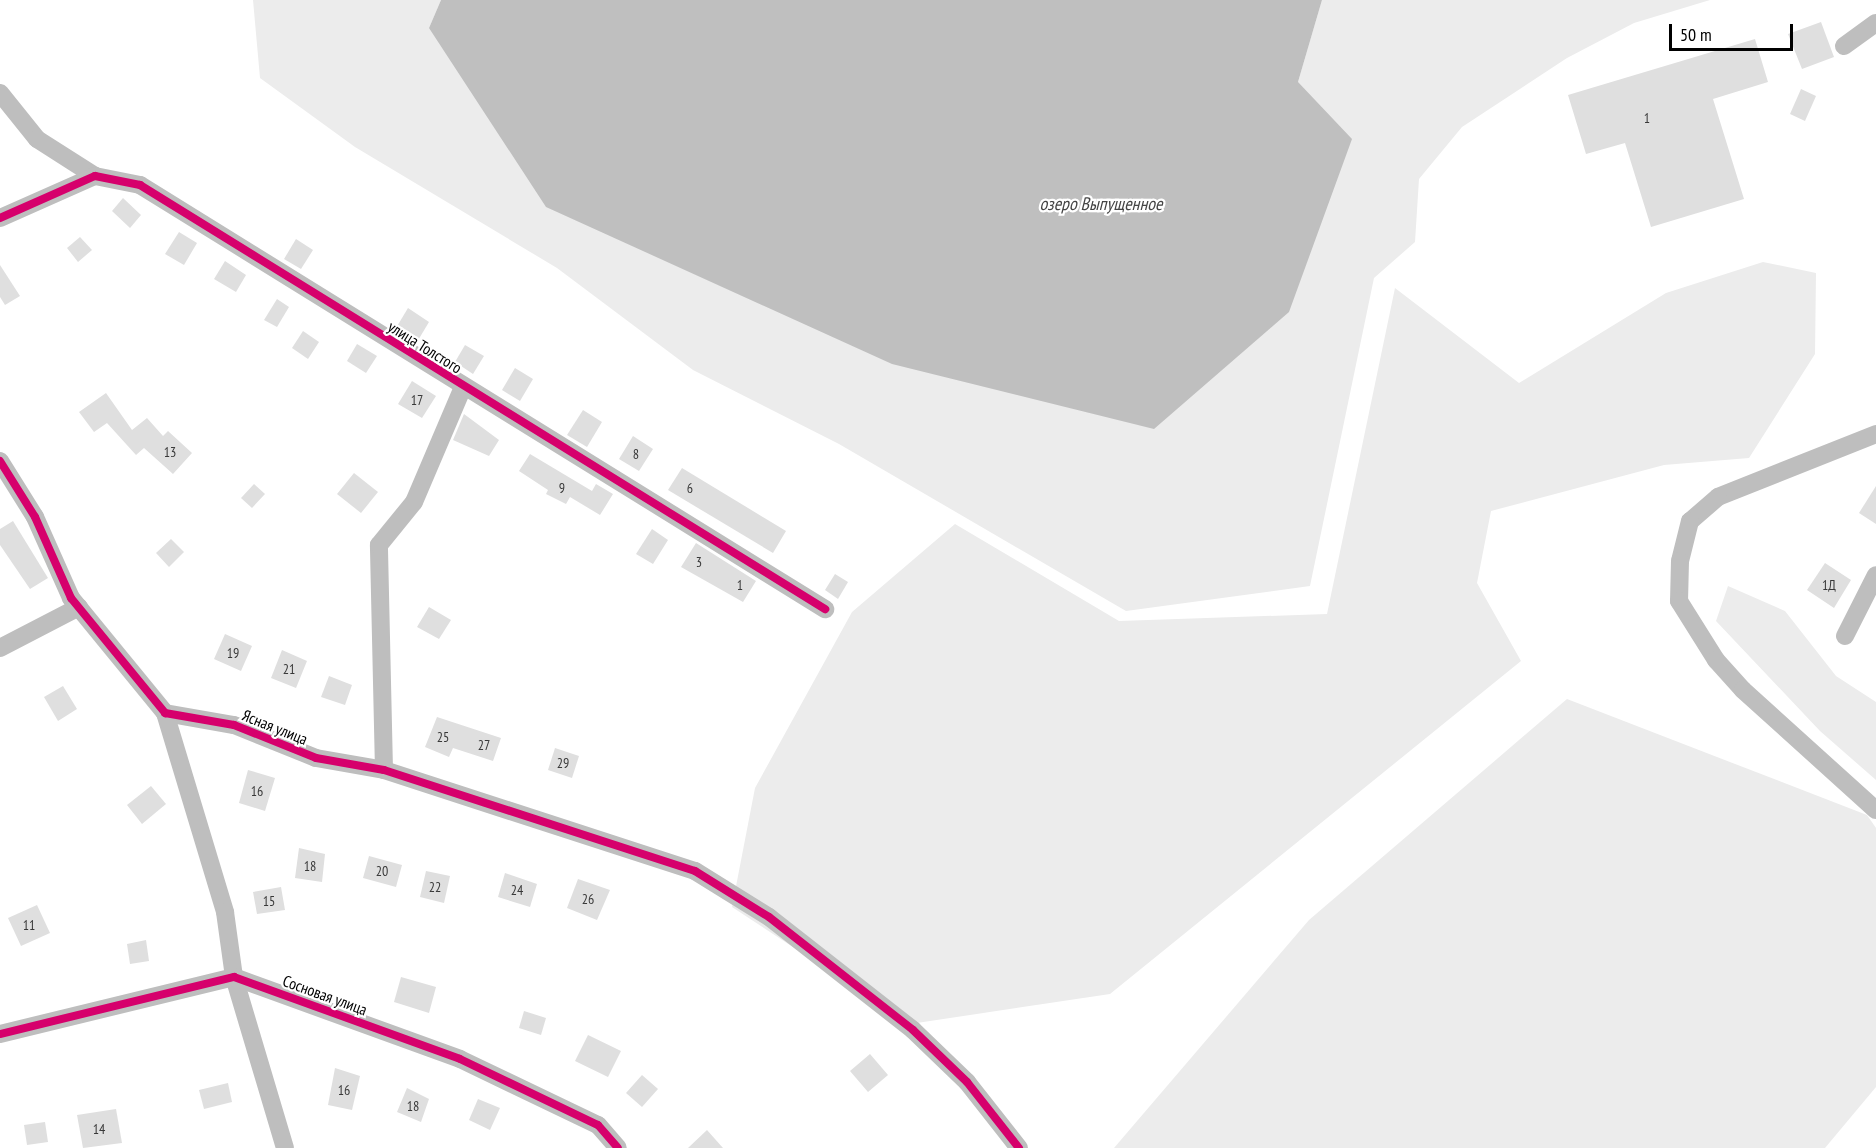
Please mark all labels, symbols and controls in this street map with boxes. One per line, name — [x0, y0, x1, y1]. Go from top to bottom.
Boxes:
scale bar — [1672, 12, 1796, 50]
text: 50 m — [1680, 23, 1712, 46]
house number: 1 — [1644, 110, 1650, 126]
water label: озеро Выпущенное — [1040, 193, 1162, 215]
street label: улица Толстого — [384, 317, 466, 377]
house number: 17 — [411, 392, 423, 408]
house number: 13 — [164, 444, 176, 460]
house number: 8 — [633, 446, 639, 462]
house number: 9 — [559, 480, 565, 496]
house number: 6 — [687, 480, 693, 496]
house number: 3 — [696, 554, 702, 570]
house number: 1 — [737, 577, 743, 593]
house number: 1Д — [1822, 577, 1836, 593]
house number: 19 — [227, 645, 239, 661]
house number: 21 — [283, 661, 295, 677]
street label: Ясная улица — [240, 705, 310, 749]
house number: 25 — [437, 729, 449, 745]
house number: 27 — [478, 737, 490, 753]
house number: 29 — [557, 755, 569, 771]
house number: 16 — [251, 783, 263, 799]
house number: 18 — [304, 858, 316, 874]
house number: 20 — [376, 863, 388, 879]
house number: 22 — [429, 879, 441, 895]
house number: 24 — [511, 882, 523, 898]
house number: 26 — [582, 891, 594, 907]
house number: 15 — [263, 893, 275, 909]
house number: 11 — [23, 917, 35, 933]
street label: Сосновая улица — [280, 971, 370, 1019]
house number: 16 — [338, 1082, 350, 1098]
house number: 18 — [407, 1098, 419, 1114]
house number: 14 — [93, 1121, 105, 1137]

